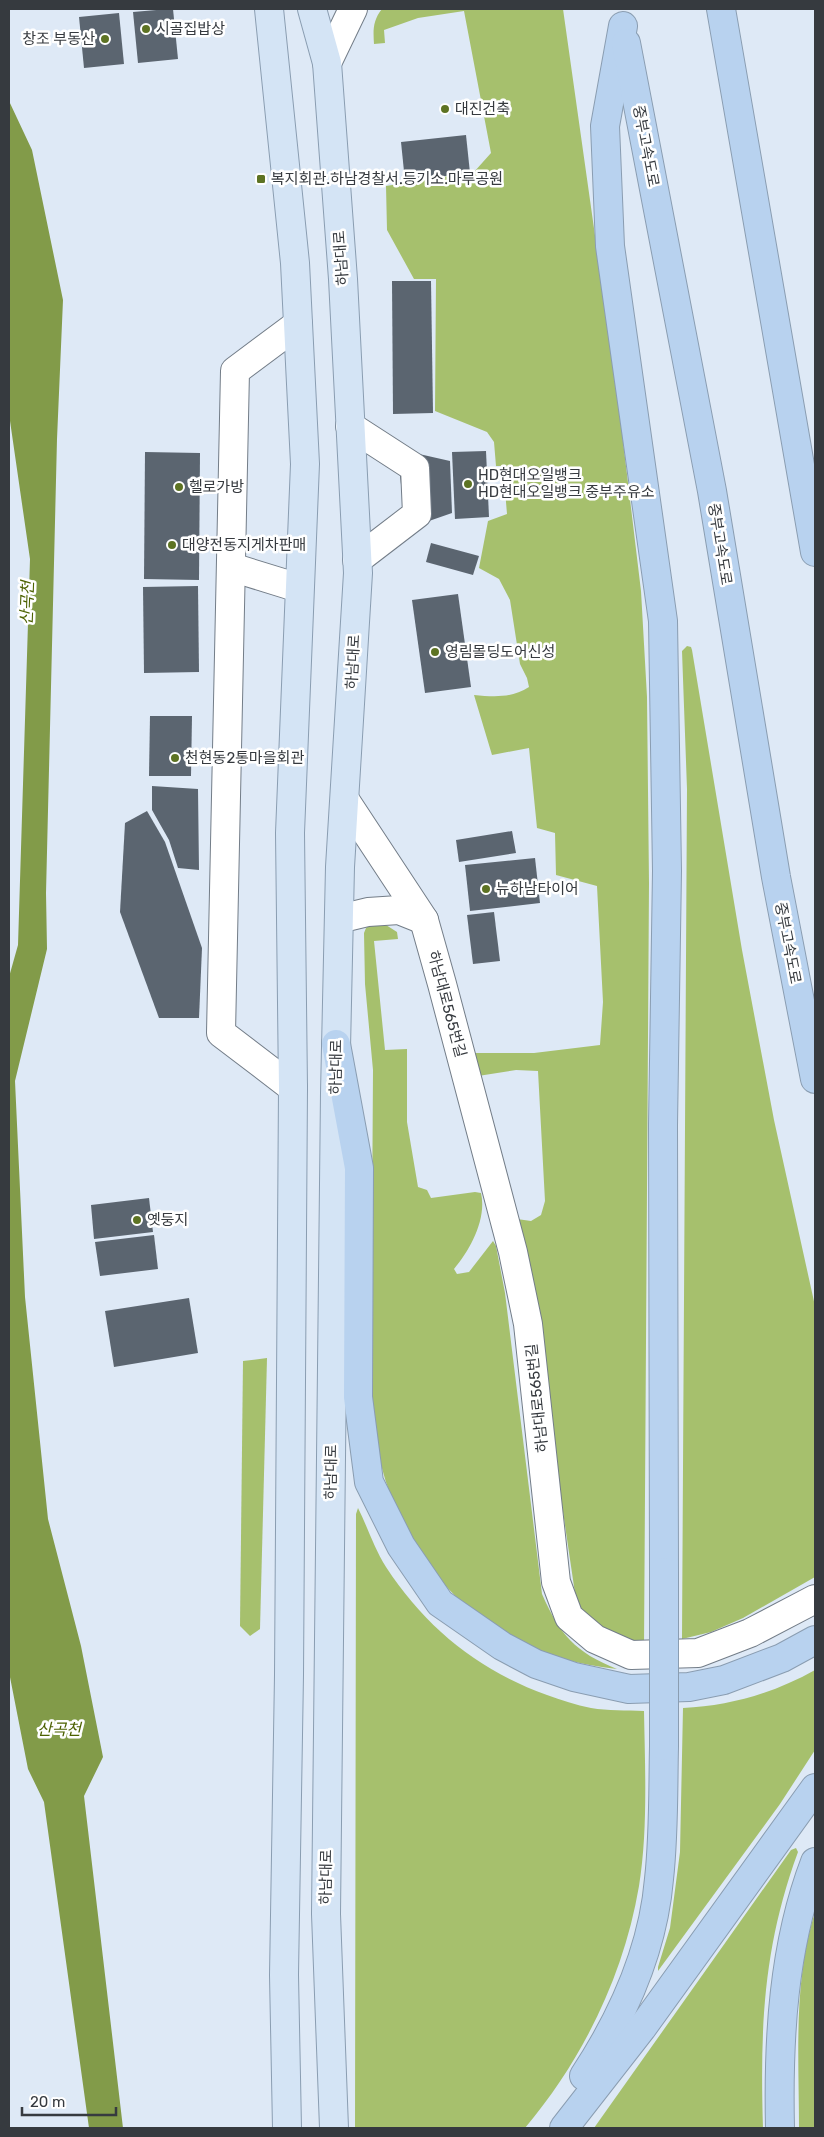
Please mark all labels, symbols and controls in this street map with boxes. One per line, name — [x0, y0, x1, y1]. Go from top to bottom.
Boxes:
place label: 시골집밥상 — [156, 20, 225, 38]
marker: 시골집밥상 — [140, 23, 152, 35]
place label: 창조 부동산 — [22, 30, 95, 48]
marker: 창조 부동산 — [99, 33, 111, 45]
place label: 대진건축 — [455, 100, 510, 118]
marker: 대진건축 — [439, 103, 451, 115]
street label: 중부고속도로 — [629, 104, 663, 188]
place label: 복지회관.하남경찰서.등기소.마루공원 — [271, 170, 503, 188]
marker: 복지회관.하남경찰서.등기소.마루공원 — [255, 173, 267, 185]
street label: 하남대로 — [330, 230, 352, 286]
place label: HD현대오일뱅크 HD현대오일뱅크 중부주유소 — [478, 466, 655, 501]
place label: 헬로가방 — [189, 478, 244, 496]
marker: HD현대오일뱅크 HD현대오일뱅크 중부주유소 — [462, 478, 474, 490]
marker: 헬로가방 — [173, 481, 185, 493]
street label: 중부고속도로 — [705, 502, 735, 586]
place label: 대양전동지게차판매 — [182, 536, 306, 554]
marker: 대양전동지게차판매 — [166, 539, 178, 551]
water label: 산곡천 — [17, 578, 37, 625]
street label: 하남대로 — [343, 634, 363, 690]
place label: 영림몰딩도어신성 — [445, 643, 555, 661]
marker: 영림몰딩도어신성 — [429, 646, 441, 658]
place label: 천현동2통마을회관 — [185, 749, 304, 767]
marker: 천현동2통마을회관 — [169, 752, 181, 764]
place label: 뉴하남타이어 — [496, 880, 579, 898]
marker: 뉴하남타이어 — [480, 883, 492, 895]
street label: 중부고속도로 — [771, 901, 805, 985]
street label: 하남대로565번길 — [424, 949, 470, 1059]
street label: 하남대로 — [327, 1039, 345, 1095]
place label: 옛둥지 — [147, 1211, 188, 1229]
marker: 옛둥지 — [131, 1214, 143, 1226]
street label: 하남대로565번길 — [522, 1343, 552, 1453]
street label: 하남대로 — [322, 1444, 340, 1500]
water label: 산곡천 — [37, 1720, 83, 1739]
street label: 하남대로 — [317, 1849, 335, 1905]
scale bar — [22, 2084, 116, 2116]
text: 20 m — [30, 2093, 65, 2111]

